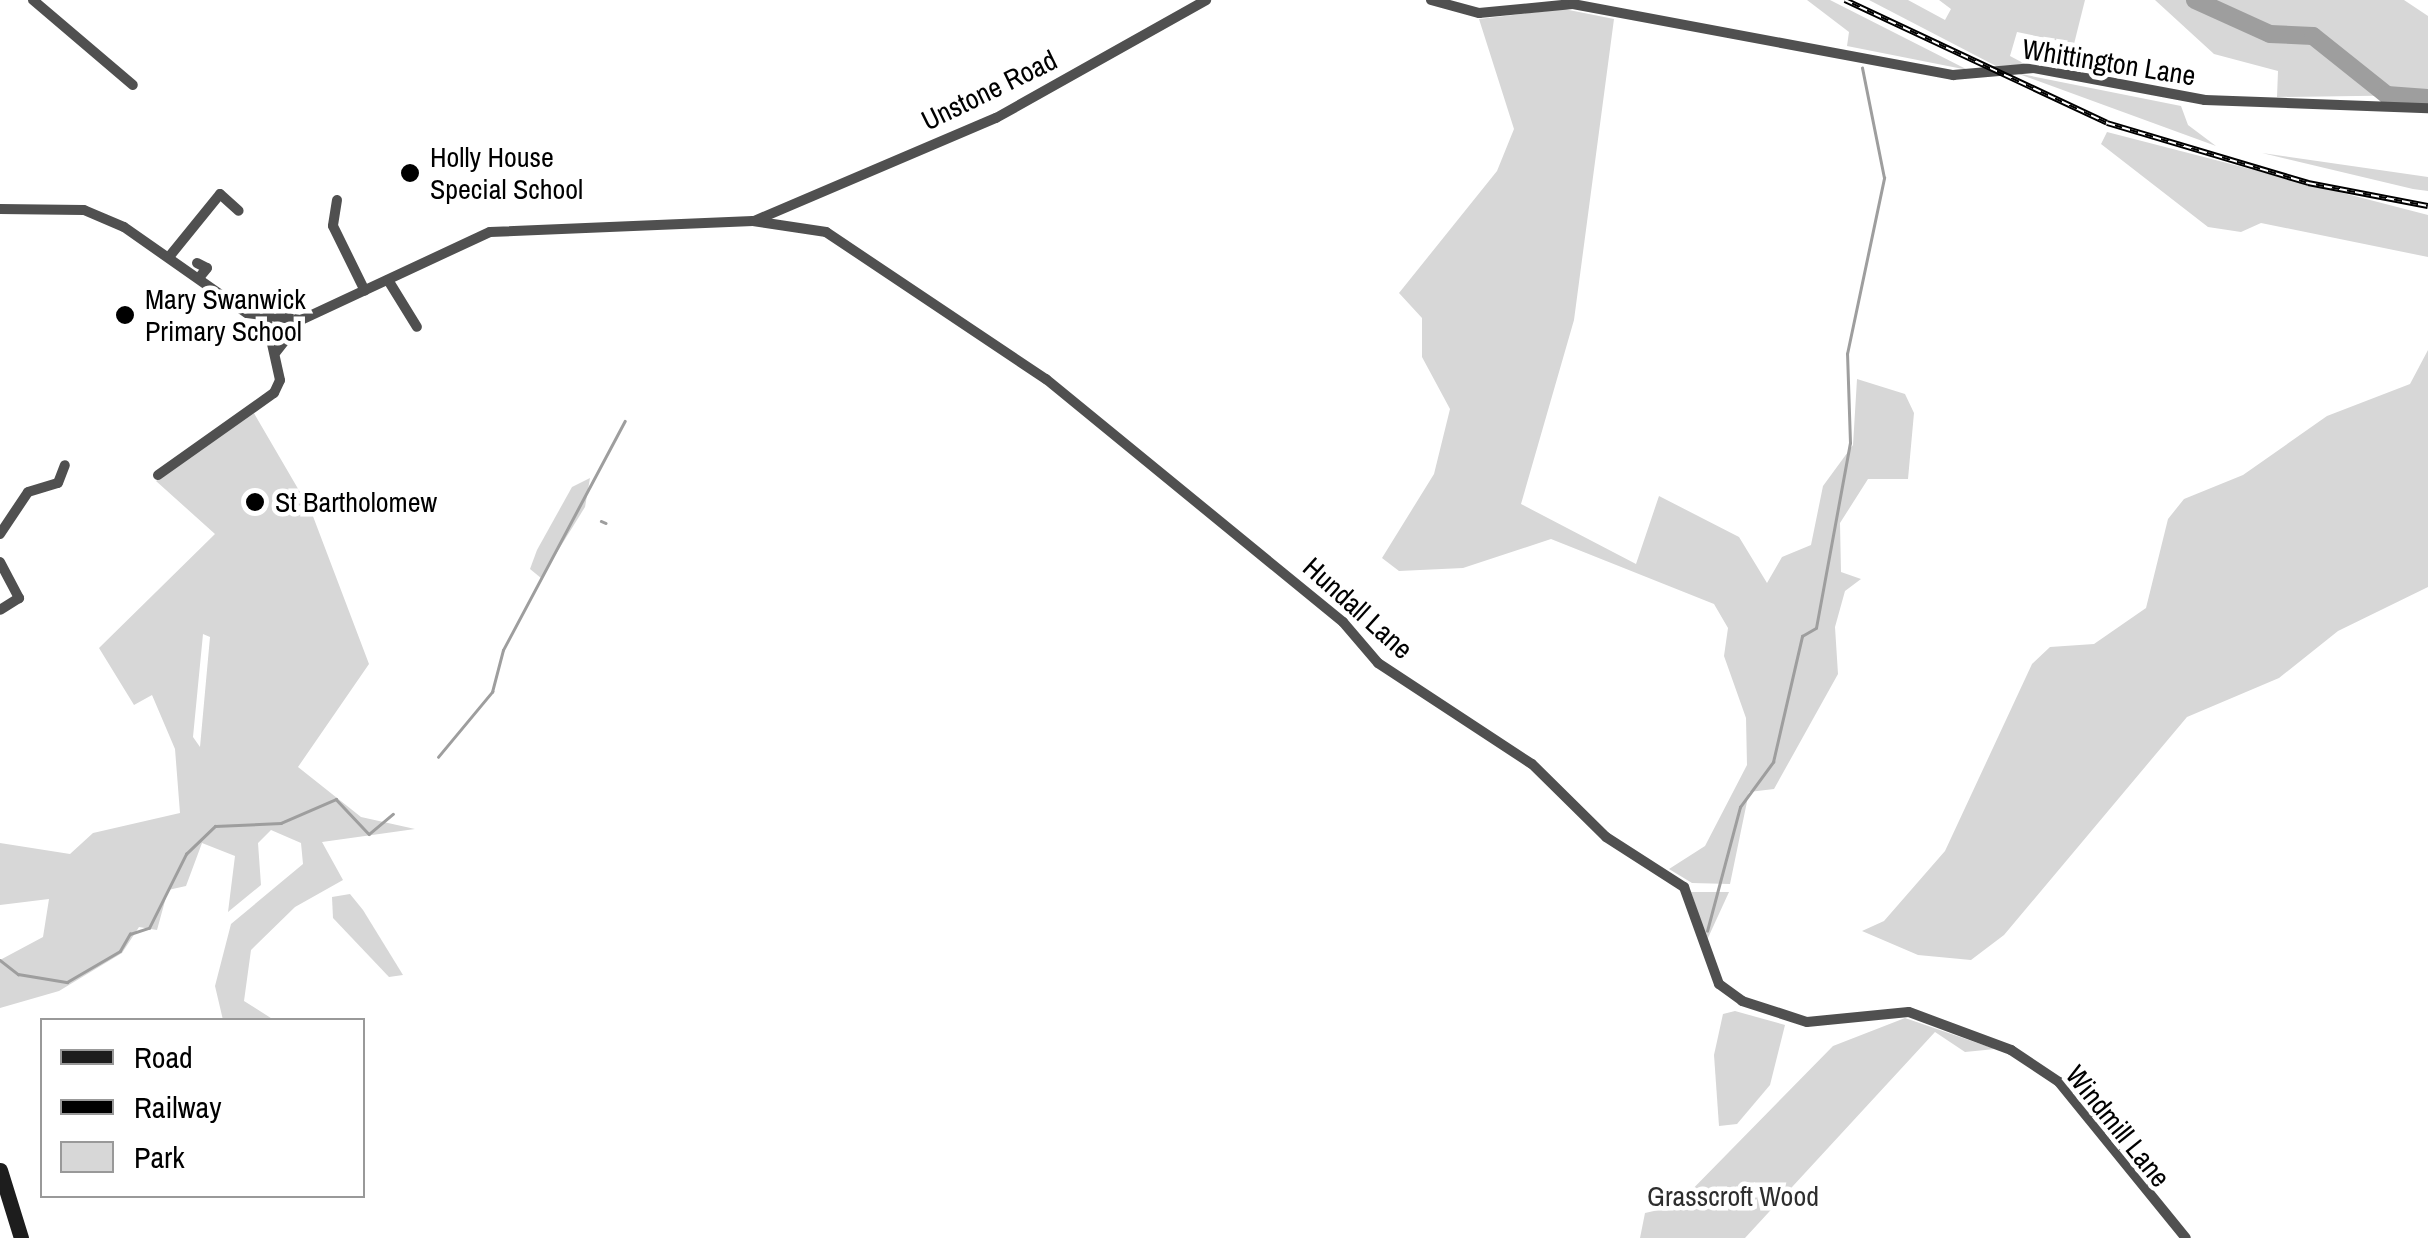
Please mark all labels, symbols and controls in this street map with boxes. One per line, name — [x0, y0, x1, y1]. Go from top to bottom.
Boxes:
street label: Whittington Lane — [2020, 32, 2198, 92]
street label: Unstone Road — [916, 43, 1062, 137]
place label: Holly House Special School — [430, 140, 583, 206]
marker: Holly House Special School — [399, 162, 421, 184]
place label: Mary Swanwick Primary School — [145, 282, 306, 348]
marker: Mary Swanwick Primary School — [114, 304, 136, 326]
place label: St Bartholomew — [275, 485, 437, 519]
marker: St Bartholomew — [244, 491, 266, 513]
street label: Hundall Lane — [1296, 550, 1420, 666]
legend — [40, 1018, 365, 1198]
text: Road — [134, 1037, 193, 1077]
street label: Windmill Lane — [2059, 1058, 2177, 1194]
text: Railway — [134, 1087, 221, 1127]
text: Park — [134, 1137, 185, 1177]
park label: Grasscroft Wood — [1647, 1179, 1819, 1213]

